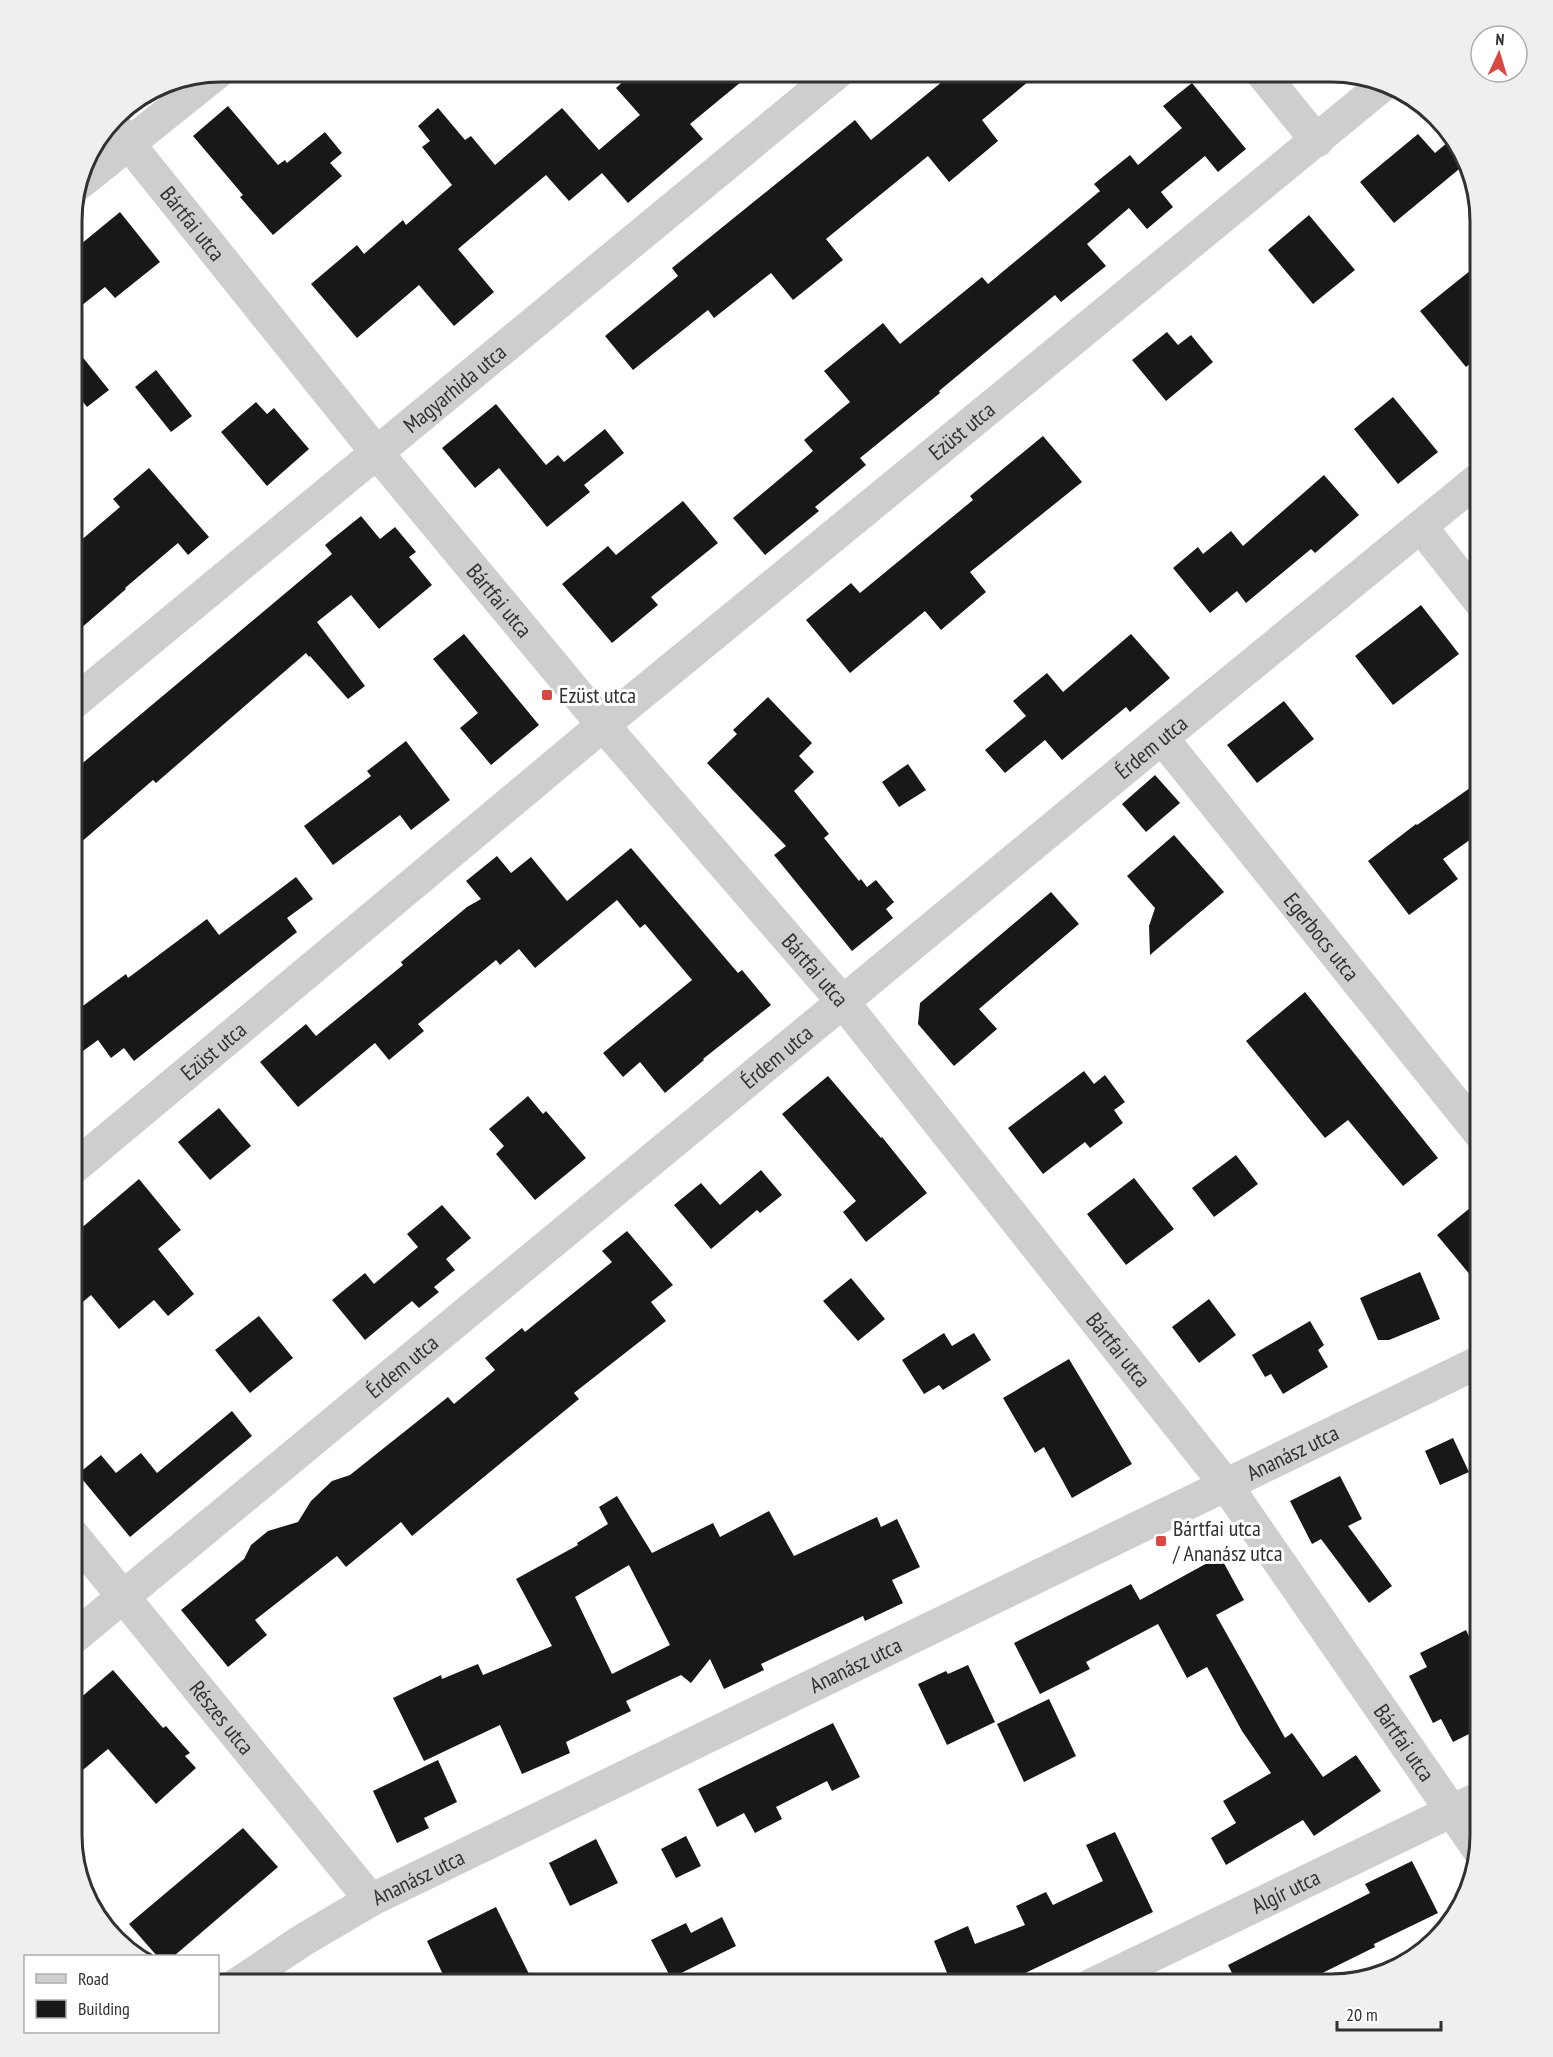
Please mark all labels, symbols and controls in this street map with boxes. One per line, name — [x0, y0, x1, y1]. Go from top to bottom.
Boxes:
north arrow — [1469, 24, 1529, 84]
text: N — [1495, 29, 1505, 49]
street label: Bártfai utca — [154, 181, 231, 267]
street label: Magyarhida utca — [397, 338, 512, 439]
street label: Ezüst utca — [923, 395, 1000, 466]
street label: Bártfai utca — [461, 558, 538, 643]
place label: Ezüst utca — [559, 681, 636, 709]
marker: Ezüst utca — [540, 688, 554, 702]
street label: Érdem utca — [1109, 709, 1193, 785]
street label: Egerbocs utca — [1278, 887, 1366, 987]
street label: Bártfai utca — [776, 928, 855, 1012]
street label: Ezüst utca — [175, 1015, 252, 1086]
street label: Érdem utca — [735, 1019, 818, 1095]
street label: Bártfai utca — [1080, 1306, 1157, 1393]
street label: Érdem utca — [360, 1328, 444, 1404]
street label: Ananász utca — [1242, 1418, 1343, 1487]
place label: Bártfai utca / Ananász utca — [1172, 1514, 1282, 1567]
marker: Bártfai utca / Ananász utca — [1154, 1534, 1168, 1548]
street label: Ananász utca — [805, 1631, 906, 1699]
street label: Részes utca — [184, 1675, 260, 1760]
street label: Bártfai utca — [1368, 1698, 1441, 1787]
street label: Ananász utca — [367, 1843, 469, 1911]
street label: Algír utca — [1247, 1863, 1324, 1920]
legend — [24, 1955, 219, 2033]
text: Road — [78, 1967, 109, 1990]
scale bar — [1337, 1994, 1440, 2032]
text: Building — [78, 1997, 130, 2020]
text: 20 m — [1346, 2003, 1378, 2026]

